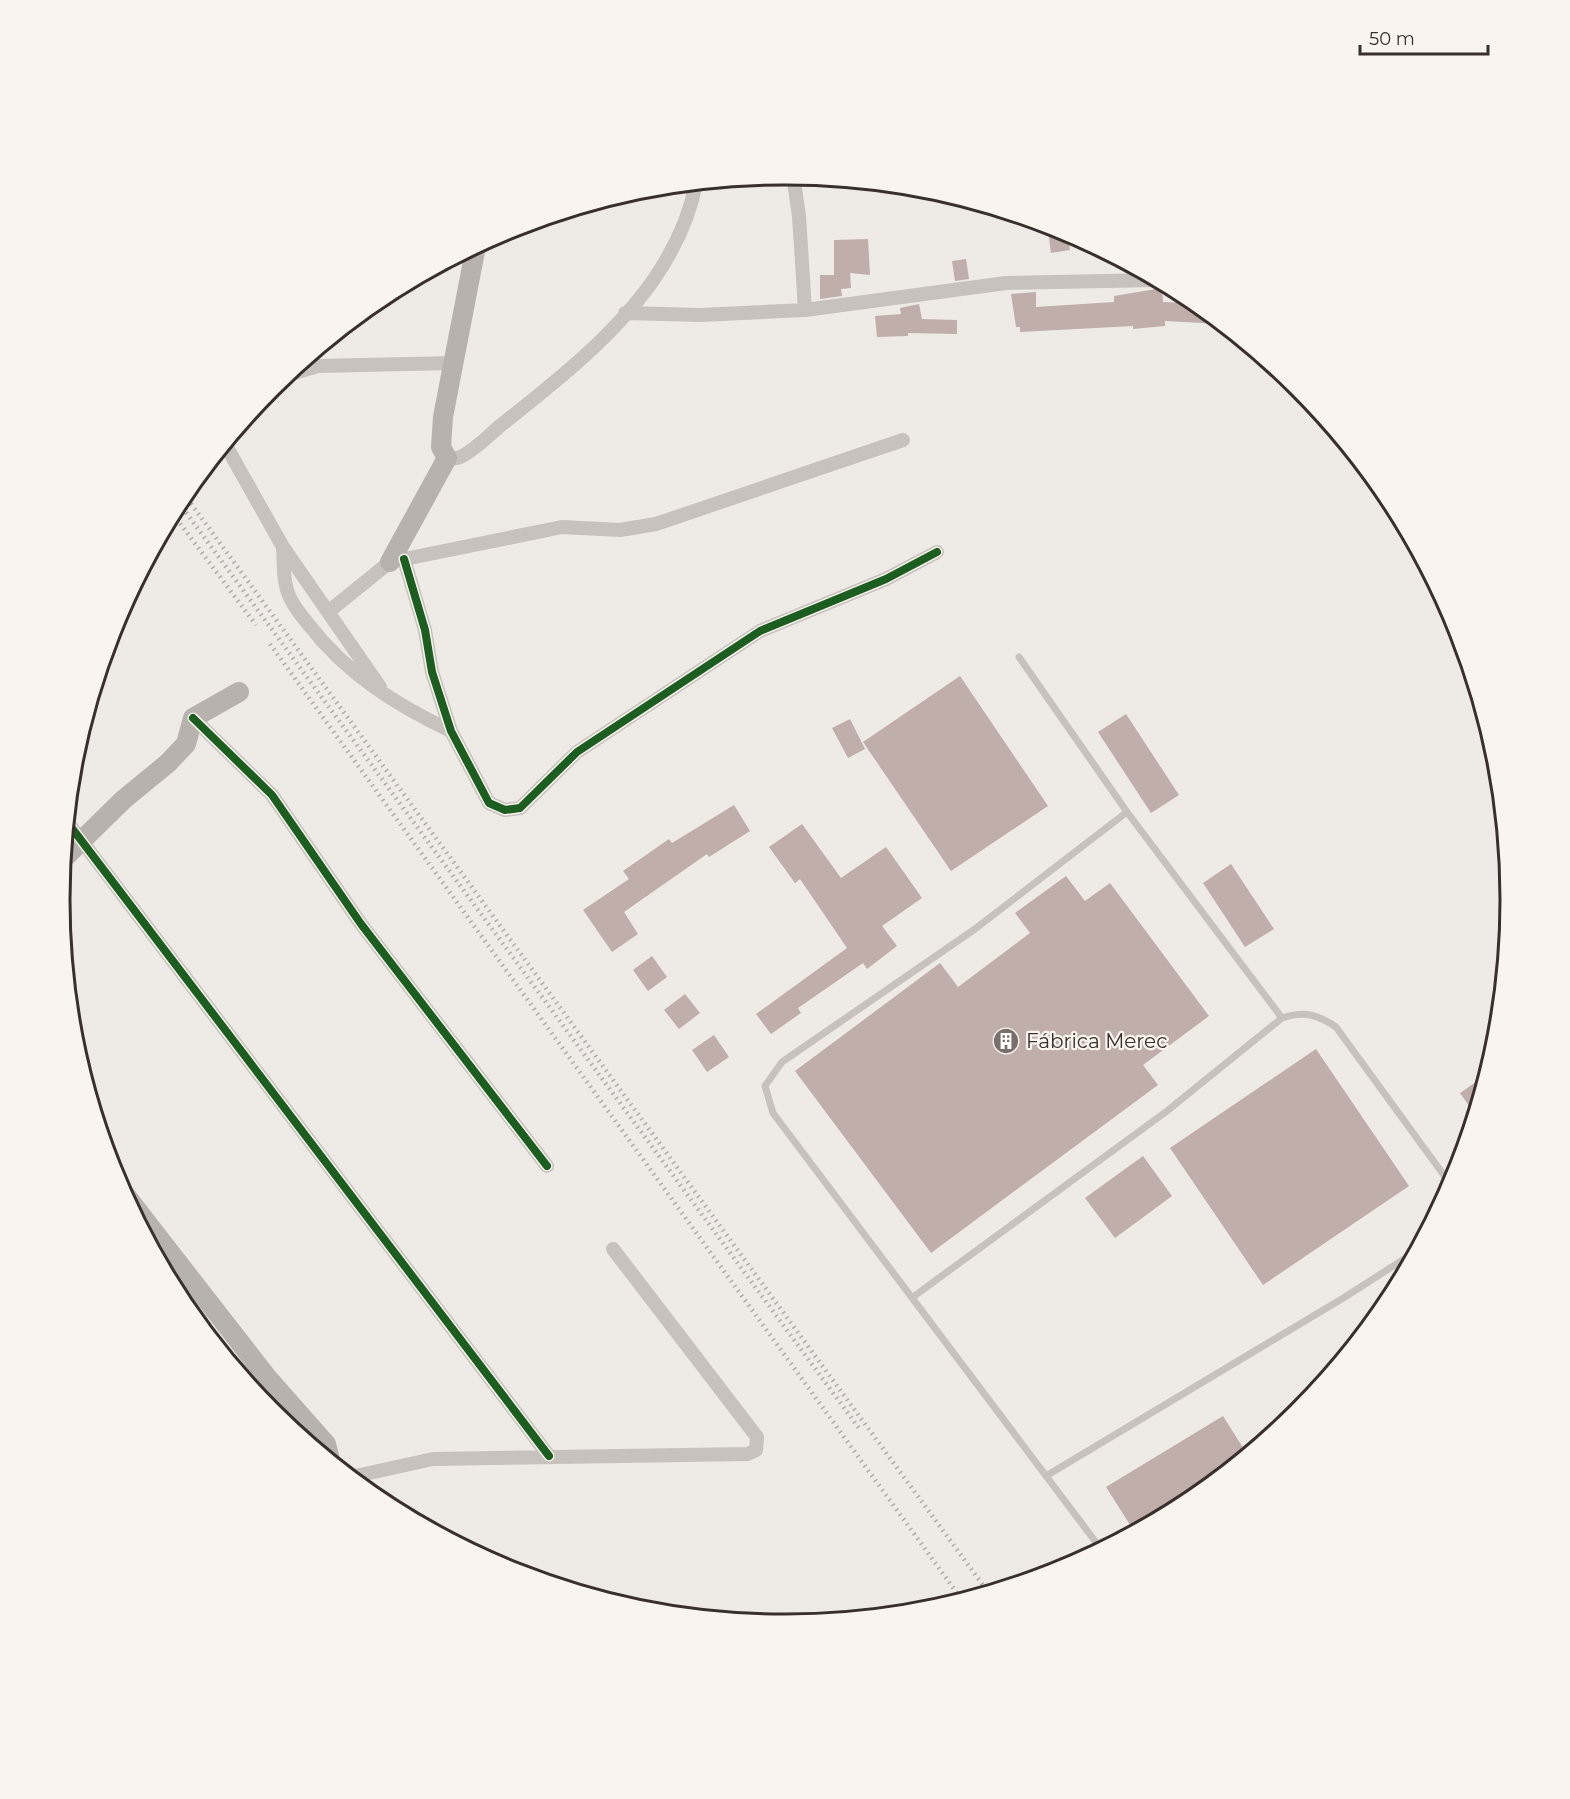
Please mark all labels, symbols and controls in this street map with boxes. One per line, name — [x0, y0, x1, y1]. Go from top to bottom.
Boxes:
scale bar — [1360, 18, 1488, 56]
text: 50 m — [1369, 28, 1415, 50]
building icon: Fábrica Merec — [991, 1026, 1021, 1056]
place label: Fábrica Merec — [1026, 1029, 1167, 1053]

